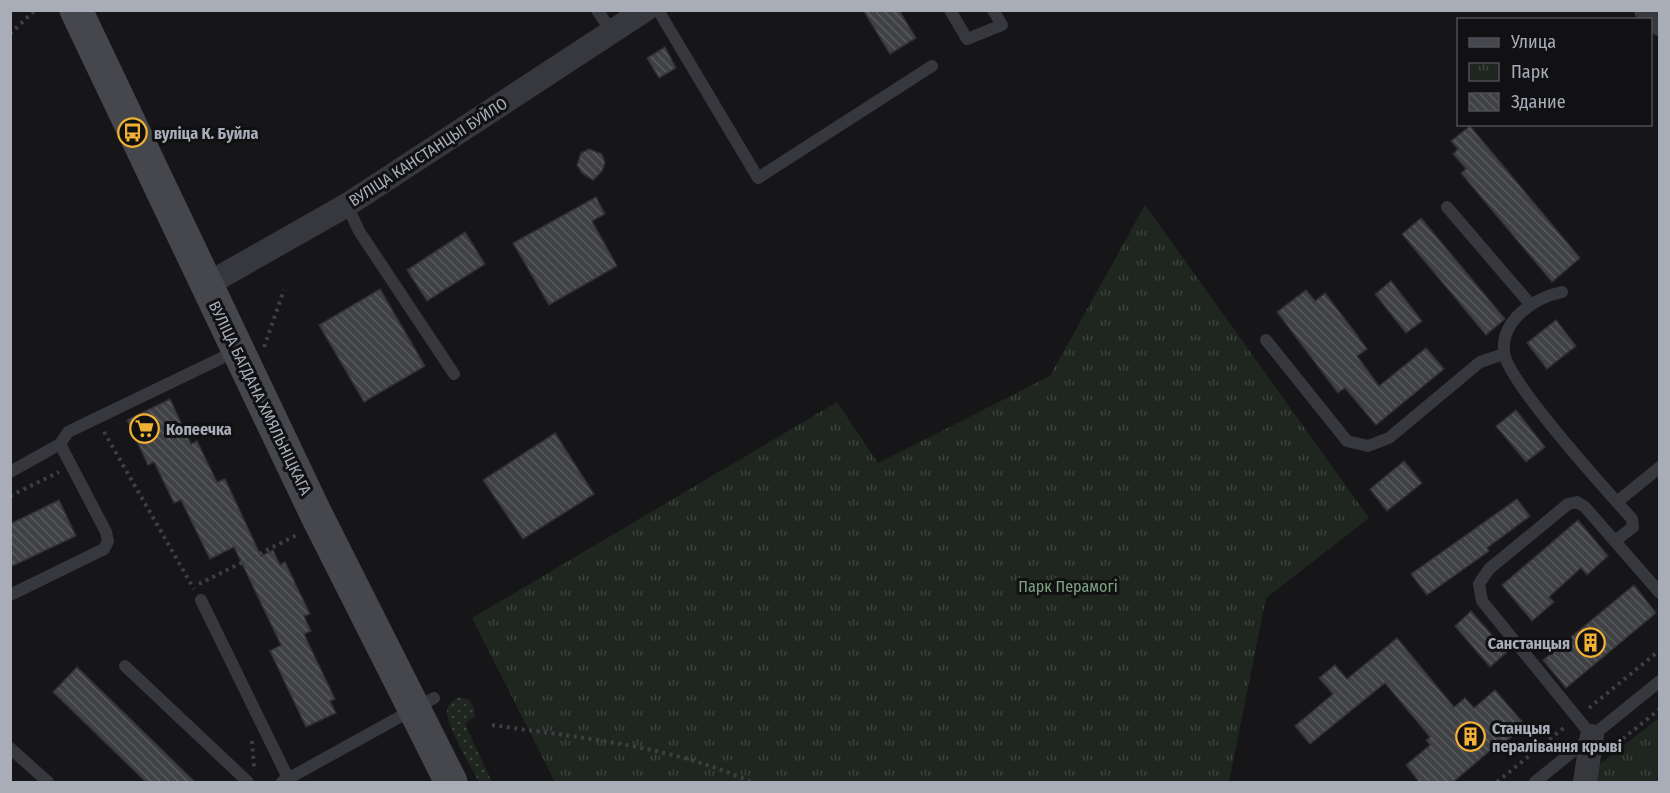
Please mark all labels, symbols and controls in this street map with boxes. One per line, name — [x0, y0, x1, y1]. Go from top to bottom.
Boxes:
legend — [1457, 18, 1652, 126]
text: Улица — [1510, 31, 1556, 53]
text: Парк — [1511, 61, 1549, 83]
text: Здание — [1511, 91, 1566, 113]
street label: ВУЛІЦА КАНСТАНЦЫІ БУЙЛО — [345, 94, 511, 210]
bus stop icon: вуліца К. Буйла — [117, 117, 149, 149]
place label: вуліца К. Буйла — [154, 124, 259, 143]
street label: ВУЛІЦА БАГДАНА ХМЯЛЬНІЦКАГА — [205, 298, 316, 499]
supermarket icon: Копеечка — [129, 413, 161, 445]
place label: Копеечка — [166, 420, 232, 439]
park label: Парк Перамогі — [1018, 577, 1118, 596]
building icon: Санстанцыя — [1575, 627, 1607, 659]
place label: Санстанцыя — [1488, 634, 1570, 653]
place label: Станцыя пералівання крыві — [1492, 719, 1622, 756]
building icon: Станцыя пералівання крыві — [1455, 721, 1487, 753]

